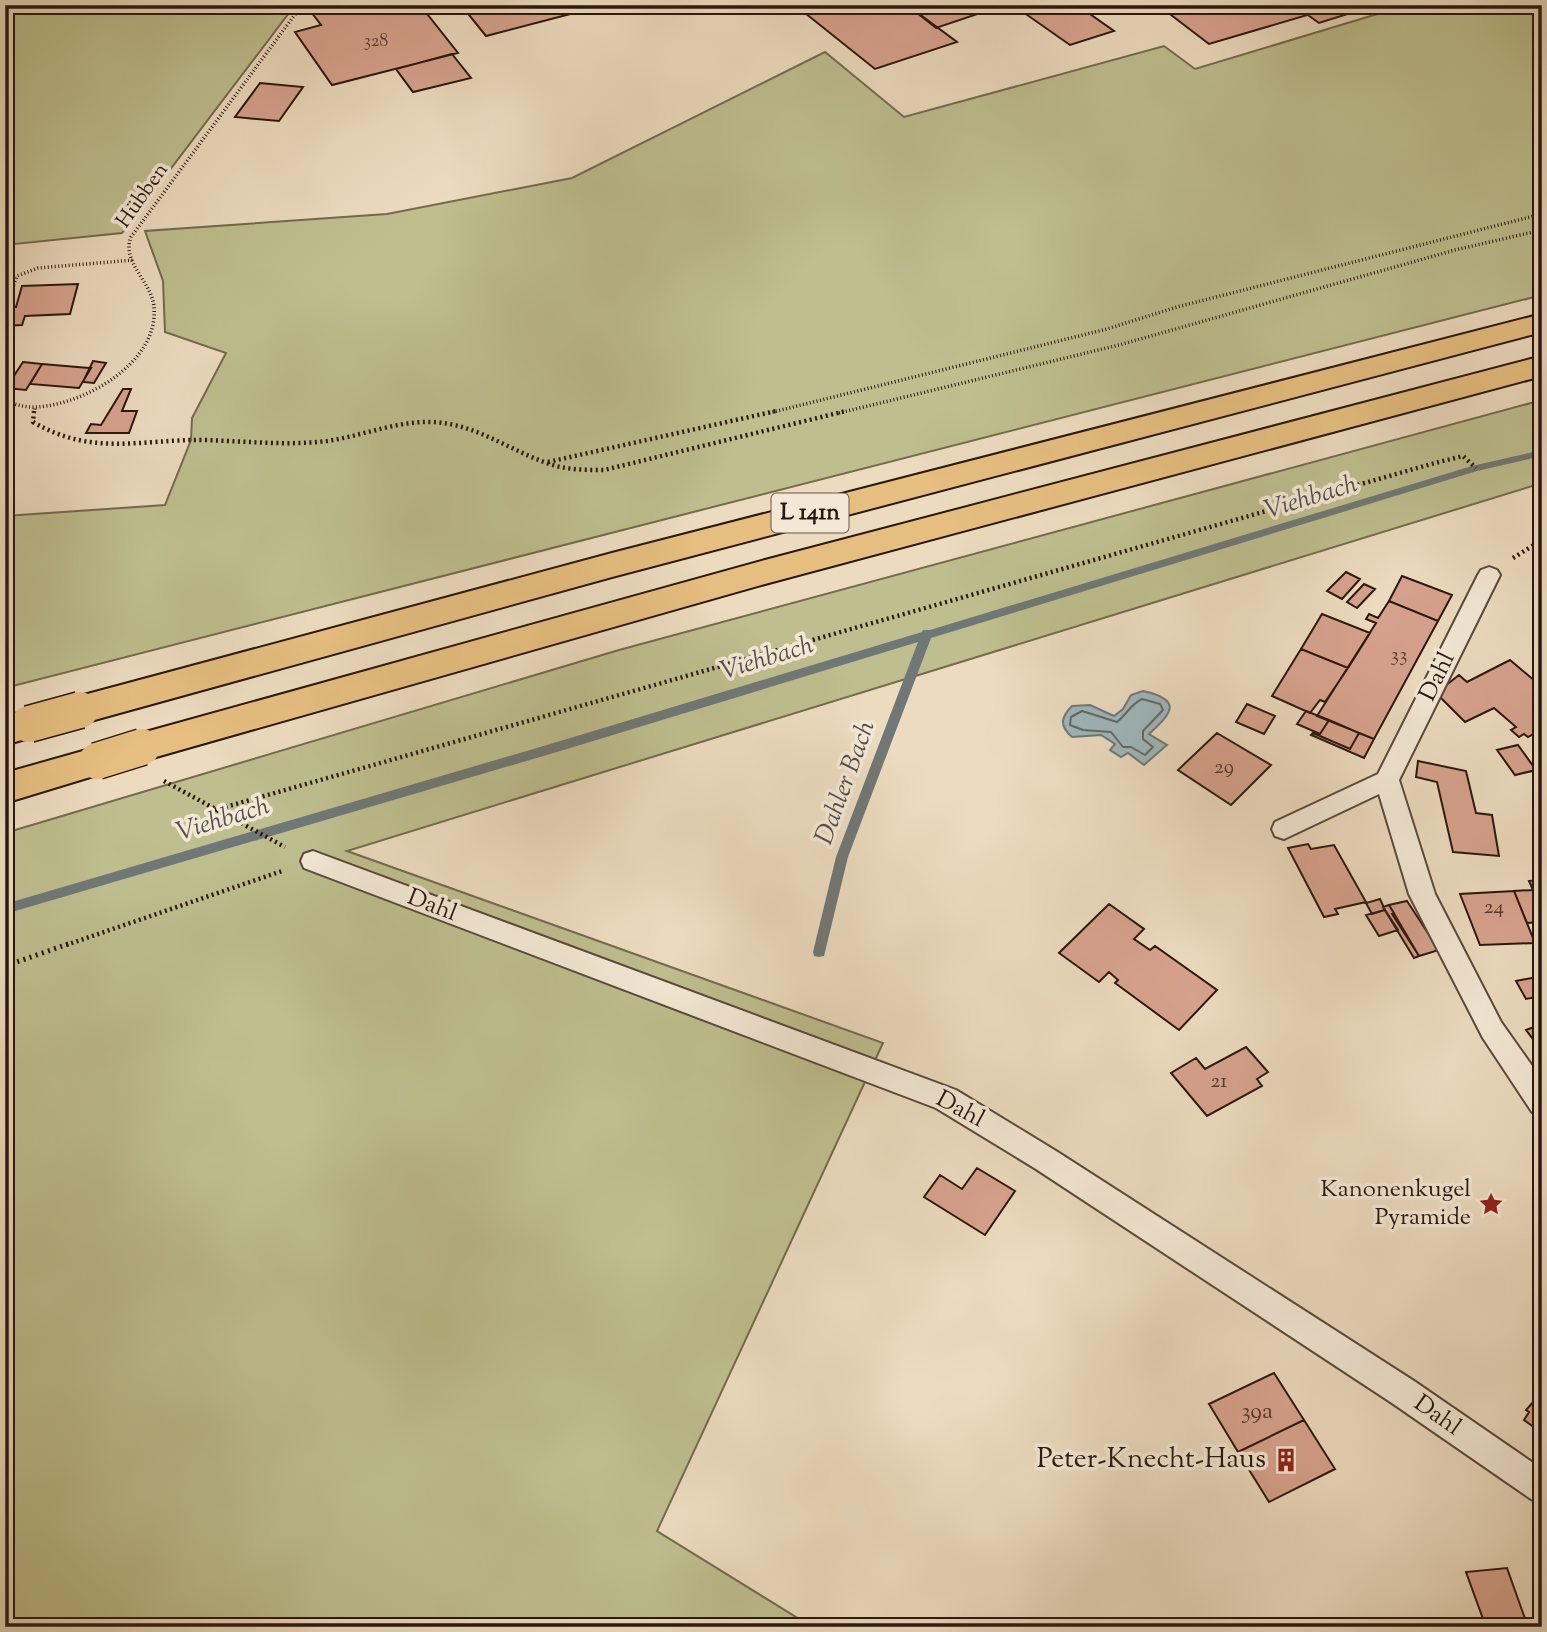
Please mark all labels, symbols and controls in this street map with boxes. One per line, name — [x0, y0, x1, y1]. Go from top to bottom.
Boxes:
house number: 328 — [364, 29, 388, 55]
street label: Hübben — [110, 157, 176, 235]
water label: Viehbach — [1260, 466, 1362, 530]
road number: L 141n — [772, 494, 848, 533]
water label: Viehbach — [716, 627, 818, 691]
house number: 33 — [1391, 641, 1407, 671]
street label: Dahl — [1412, 646, 1465, 707]
water label: Dahler Bach — [806, 716, 886, 850]
house number: 29 — [1214, 753, 1234, 783]
water label: Viehbach — [172, 788, 274, 852]
street label: Dahl — [402, 881, 462, 931]
house number: 24 — [1484, 893, 1504, 923]
house number: 21 — [1211, 1067, 1227, 1097]
street label: Dahl — [930, 1083, 991, 1137]
place label: Kanonenkugel Pyramide — [1320, 1173, 1471, 1235]
place icon: Kanonenkugel Pyramide — [1477, 1190, 1505, 1218]
street label: Dahl — [1406, 1387, 1468, 1445]
house number: 39a — [1241, 1395, 1273, 1429]
place label: Peter-Knecht-Haus — [1037, 1440, 1266, 1480]
building icon: Peter-Knecht-Haus — [1272, 1446, 1300, 1474]

